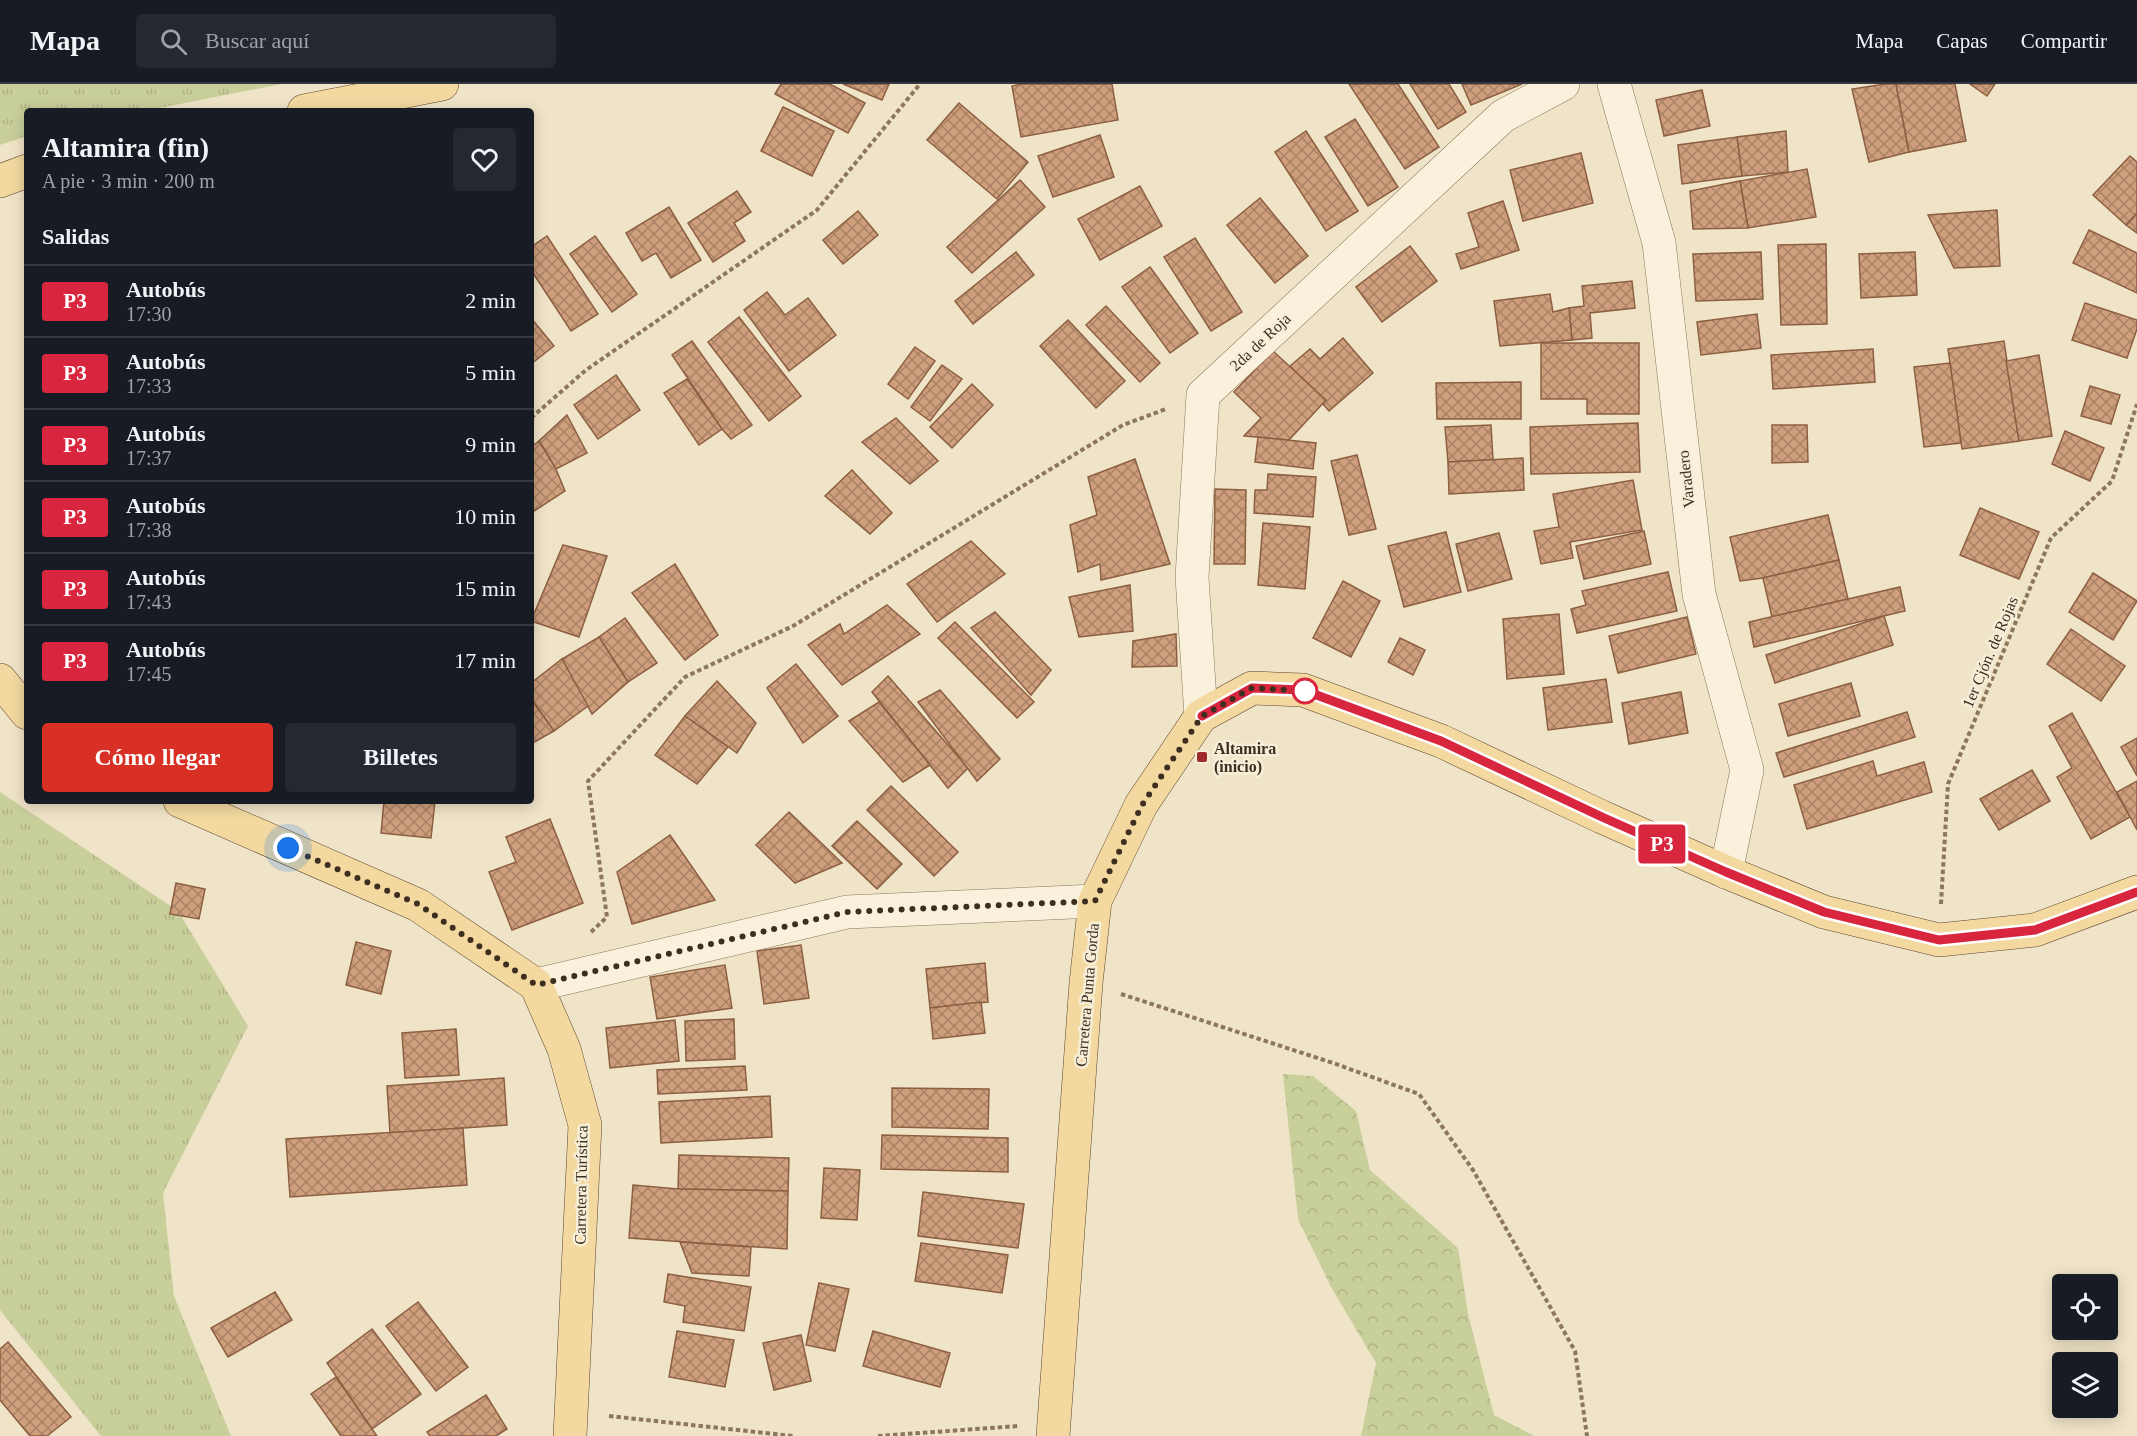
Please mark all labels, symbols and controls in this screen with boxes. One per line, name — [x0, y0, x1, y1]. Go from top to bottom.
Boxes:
search box — [136, 14, 556, 68]
text: Mapa — [30, 25, 100, 56]
icon: search — [157, 25, 190, 58]
text: Buscar aquí — [205, 28, 309, 53]
text: Mapa — [1856, 29, 1903, 53]
text: Capas — [1936, 29, 1988, 53]
text: Compartir — [2021, 29, 2107, 53]
button: heart — [453, 128, 516, 191]
text: Altamira (fin) — [42, 132, 209, 163]
text: A pie · 3 min · 200 m — [42, 170, 215, 192]
text: Salidas — [42, 224, 109, 249]
text: Autobús — [126, 277, 205, 302]
text: 2 min — [465, 288, 516, 313]
text: P3 — [63, 289, 87, 313]
text: 17:30 — [126, 303, 172, 325]
street label: 2da de Roja — [1226, 310, 1294, 375]
text: Autobús — [126, 349, 205, 374]
text: 5 min — [465, 360, 516, 385]
text: P3 — [63, 361, 87, 385]
text: 17:33 — [126, 375, 172, 397]
text: Autobús — [126, 421, 205, 446]
text: 9 min — [465, 432, 516, 457]
text: P3 — [63, 433, 87, 457]
text: 17:37 — [126, 447, 172, 469]
street label: Varadero — [1675, 449, 1697, 509]
text: Autobús — [126, 493, 205, 518]
text: 10 min — [454, 504, 516, 529]
text: P3 — [63, 505, 87, 529]
text: 17:38 — [126, 519, 172, 541]
text: Autobús — [126, 565, 205, 590]
text: 15 min — [454, 576, 516, 601]
text: P3 — [63, 577, 87, 601]
text: 17:43 — [126, 591, 172, 613]
street label: 1er Cjón. de Rojas — [1959, 594, 2022, 711]
text: Autobús — [126, 637, 205, 662]
text: 17 min — [454, 648, 516, 673]
text: P3 — [63, 649, 87, 673]
text: 17:45 — [126, 663, 172, 685]
unlabelled marker — [1292, 678, 1318, 704]
button: Cómo llegar — [42, 723, 273, 792]
button: Billetes — [285, 723, 516, 792]
place label: Altamira (inicio) — [1214, 740, 1276, 776]
marker: Altamira (inicio) — [1195, 750, 1209, 764]
line badge: P3 — [1635, 824, 1689, 864]
text: P3 — [1650, 832, 1674, 856]
your location — [273, 833, 303, 863]
street label: Carretera Punta Gorda — [1072, 923, 1102, 1067]
street label: Carretera Turística — [571, 1125, 591, 1245]
map controls — [2052, 1274, 2118, 1418]
button: locate — [2052, 1274, 2118, 1340]
button: layers — [2052, 1352, 2118, 1418]

